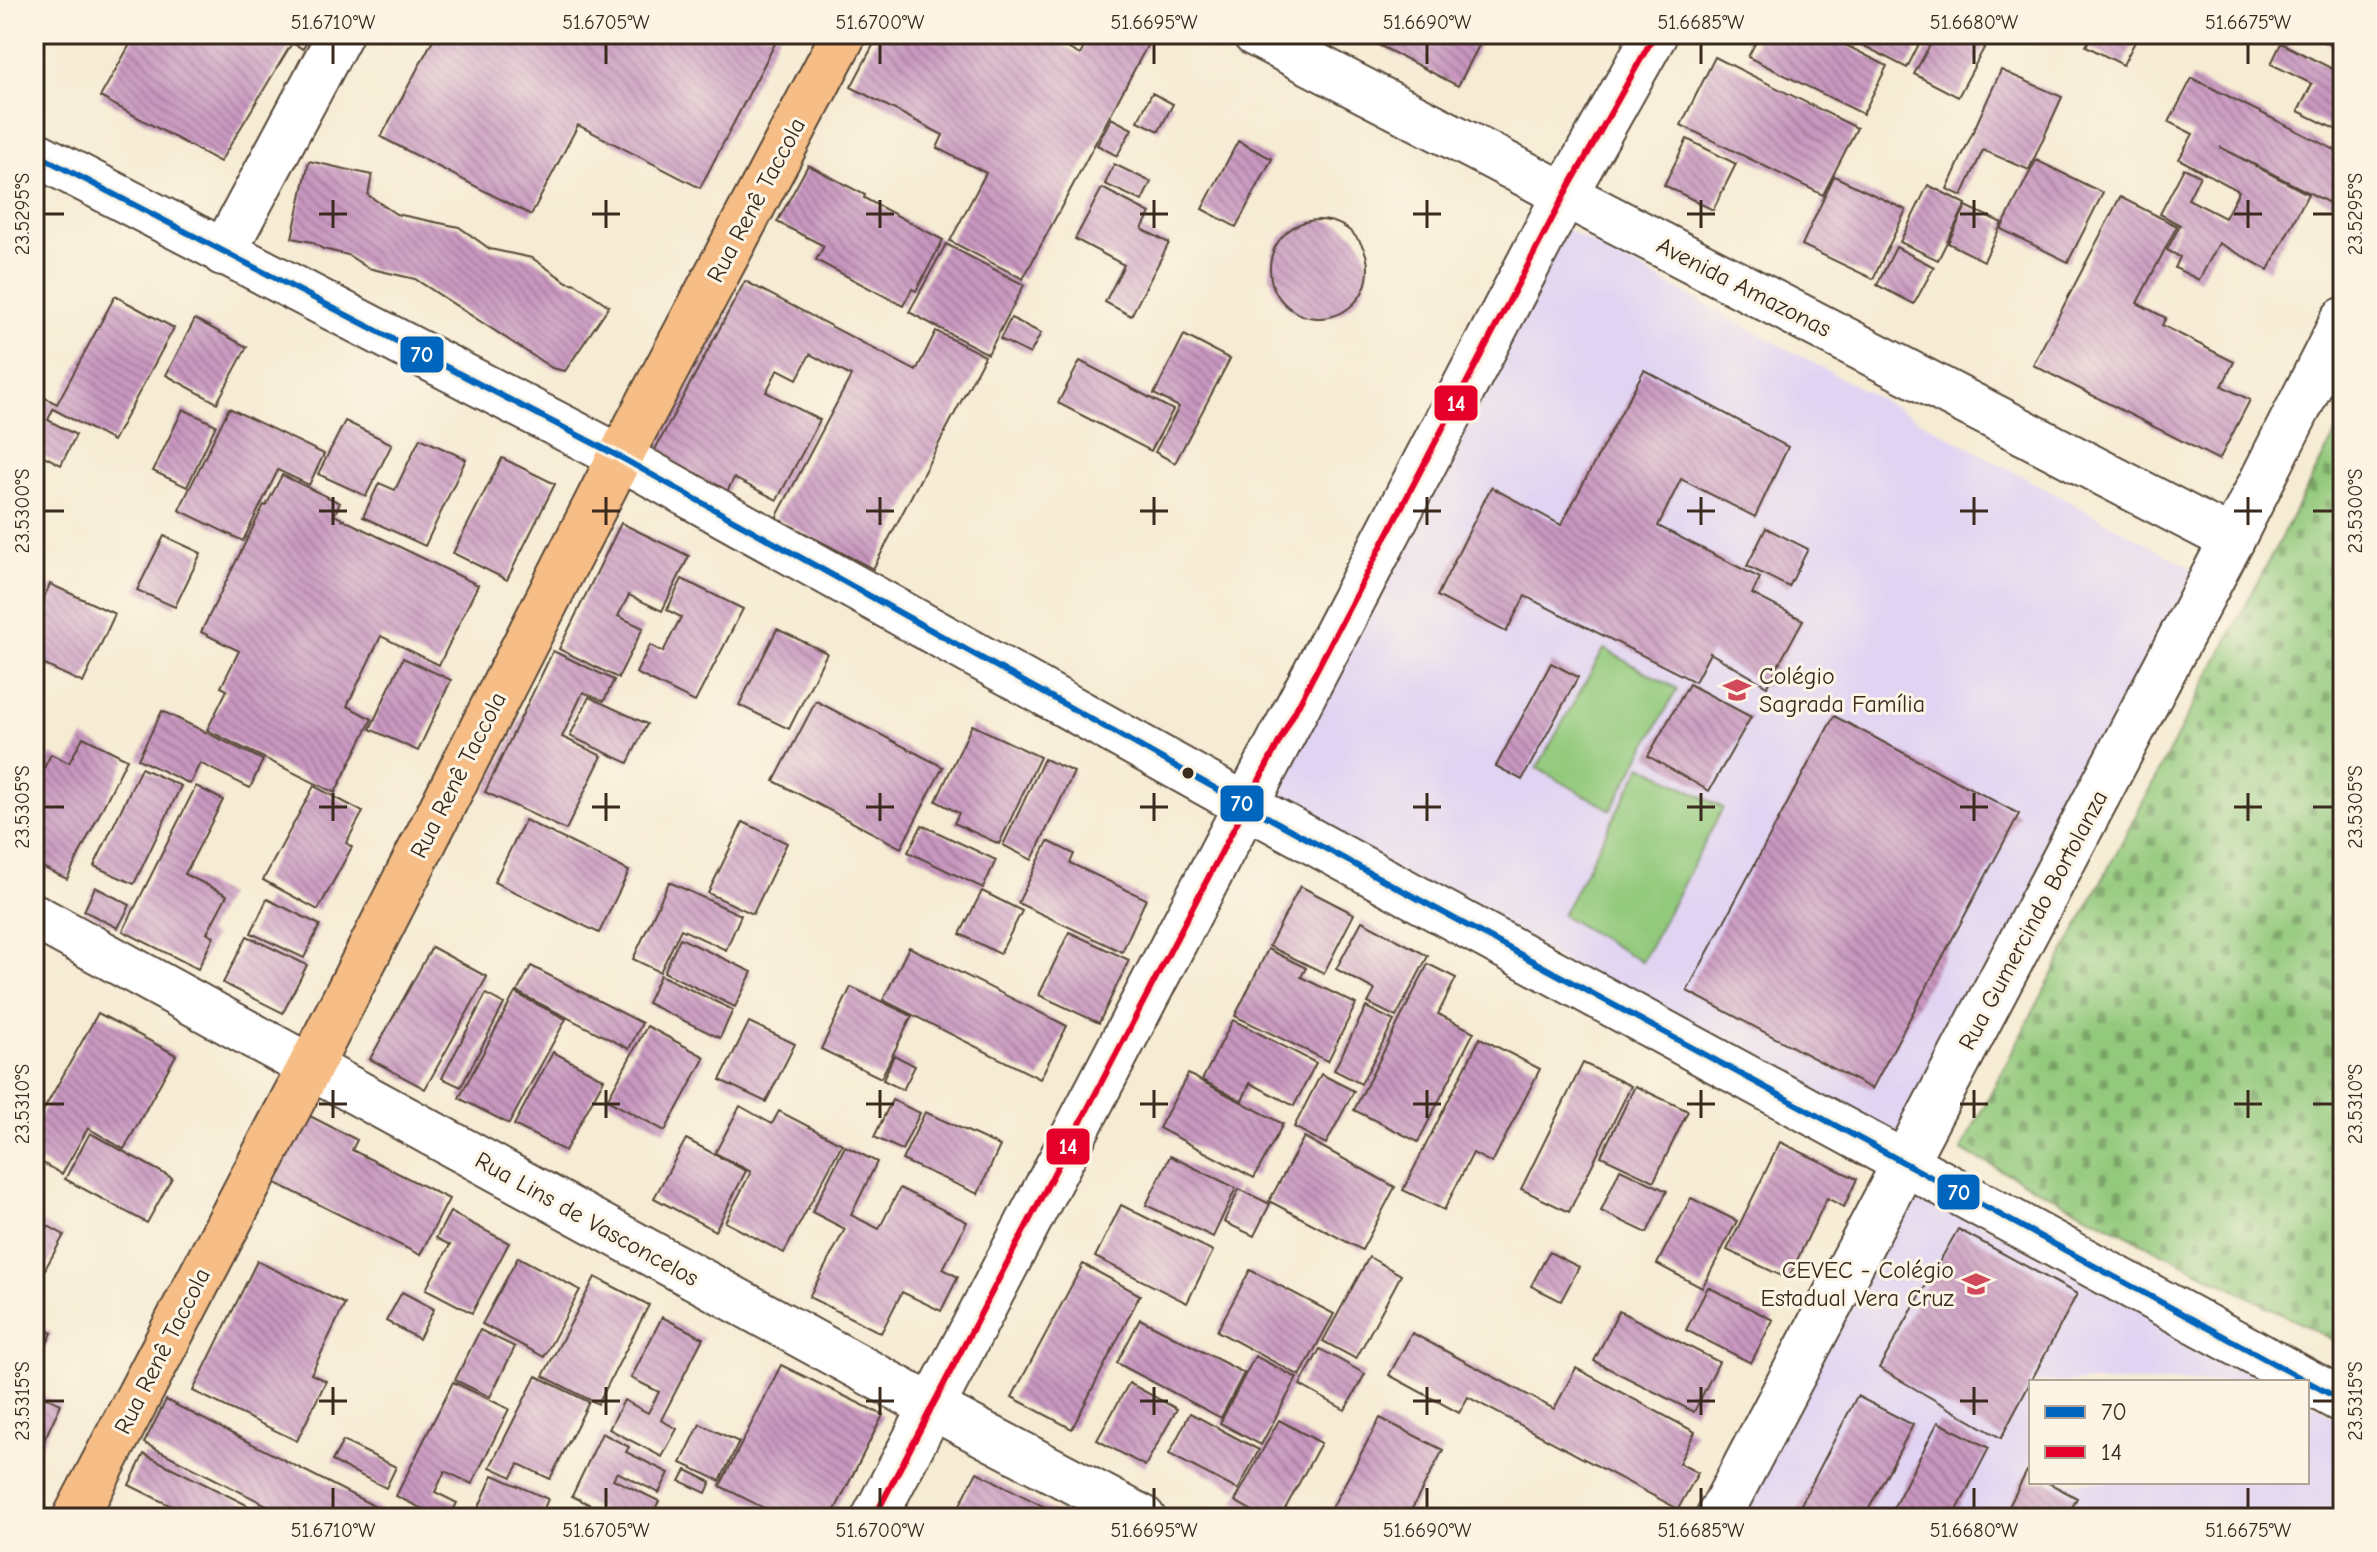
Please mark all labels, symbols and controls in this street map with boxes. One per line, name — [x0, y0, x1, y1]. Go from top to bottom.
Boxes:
text: 51.6710°W — [291, 11, 376, 34]
text: 51.6705°W — [562, 11, 650, 34]
text: 51.6700°W — [836, 11, 925, 34]
text: 51.6695°W — [1110, 11, 1198, 34]
text: 51.6690°W — [1383, 11, 1472, 34]
text: 51.6685°W — [1658, 11, 1745, 34]
text: 51.6680°W — [1930, 11, 2019, 34]
text: 51.6675°W — [2205, 11, 2292, 34]
street label: Rua Renê Taccola — [701, 113, 811, 287]
text: 23.5295°S — [11, 173, 34, 255]
text: 23.5295°S — [2344, 173, 2367, 255]
street label: Avenida Amazonas — [1652, 231, 1836, 343]
line badge: 70 — [399, 335, 445, 374]
text: 70 — [411, 342, 433, 368]
line badge: 14 — [1433, 384, 1479, 422]
text: 14 — [1447, 391, 1465, 417]
text: 23.5300°S — [11, 469, 34, 553]
text: 23.5300°S — [2344, 469, 2367, 553]
place label: Colégio Sagrada Família — [1759, 662, 1925, 718]
school or university icon: Colégio Sagrada Família — [1722, 675, 1752, 705]
street label: Rua Renê Taccola — [404, 687, 512, 863]
text: 23.5305°S — [11, 765, 34, 849]
unlabelled marker — [1180, 765, 1196, 781]
text: 23.5305°S — [2344, 765, 2367, 849]
line badge: 70 — [1219, 784, 1265, 823]
street label: Rua Gumercindo Bortolanza — [1953, 785, 2113, 1055]
text: 70 — [1231, 791, 1253, 817]
text: 23.5310°S — [11, 1064, 34, 1144]
text: 23.5310°S — [2344, 1064, 2367, 1144]
line badge: 14 — [1045, 1127, 1091, 1166]
text: 14 — [1059, 1134, 1077, 1160]
street label: Rua Lins de Vasconcelos — [470, 1146, 704, 1292]
line badge: 70 — [1936, 1173, 1981, 1211]
text: 70 — [1948, 1180, 1970, 1206]
place label: CEVEC - Colégio Estadual Vera Cruz — [1760, 1256, 1955, 1312]
street label: Rua Renê Taccola — [108, 1263, 216, 1439]
school or university icon: CEVEC - Colégio Estadual Vera Cruz — [1961, 1269, 1991, 1299]
text: 23.5315°S — [11, 1361, 34, 1441]
text: 23.5315°S — [2344, 1361, 2367, 1441]
legend — [2029, 1380, 2309, 1484]
text: 70 — [2101, 1398, 2127, 1426]
text: 14 — [2101, 1438, 2122, 1466]
text: 51.6710°W — [291, 1519, 376, 1542]
text: 51.6705°W — [562, 1519, 650, 1542]
text: 51.6700°W — [836, 1519, 925, 1542]
text: 51.6695°W — [1110, 1519, 1198, 1542]
text: 51.6690°W — [1383, 1519, 1472, 1542]
text: 51.6685°W — [1658, 1519, 1745, 1542]
text: 51.6680°W — [1930, 1519, 2019, 1542]
text: 51.6675°W — [2205, 1519, 2292, 1542]

